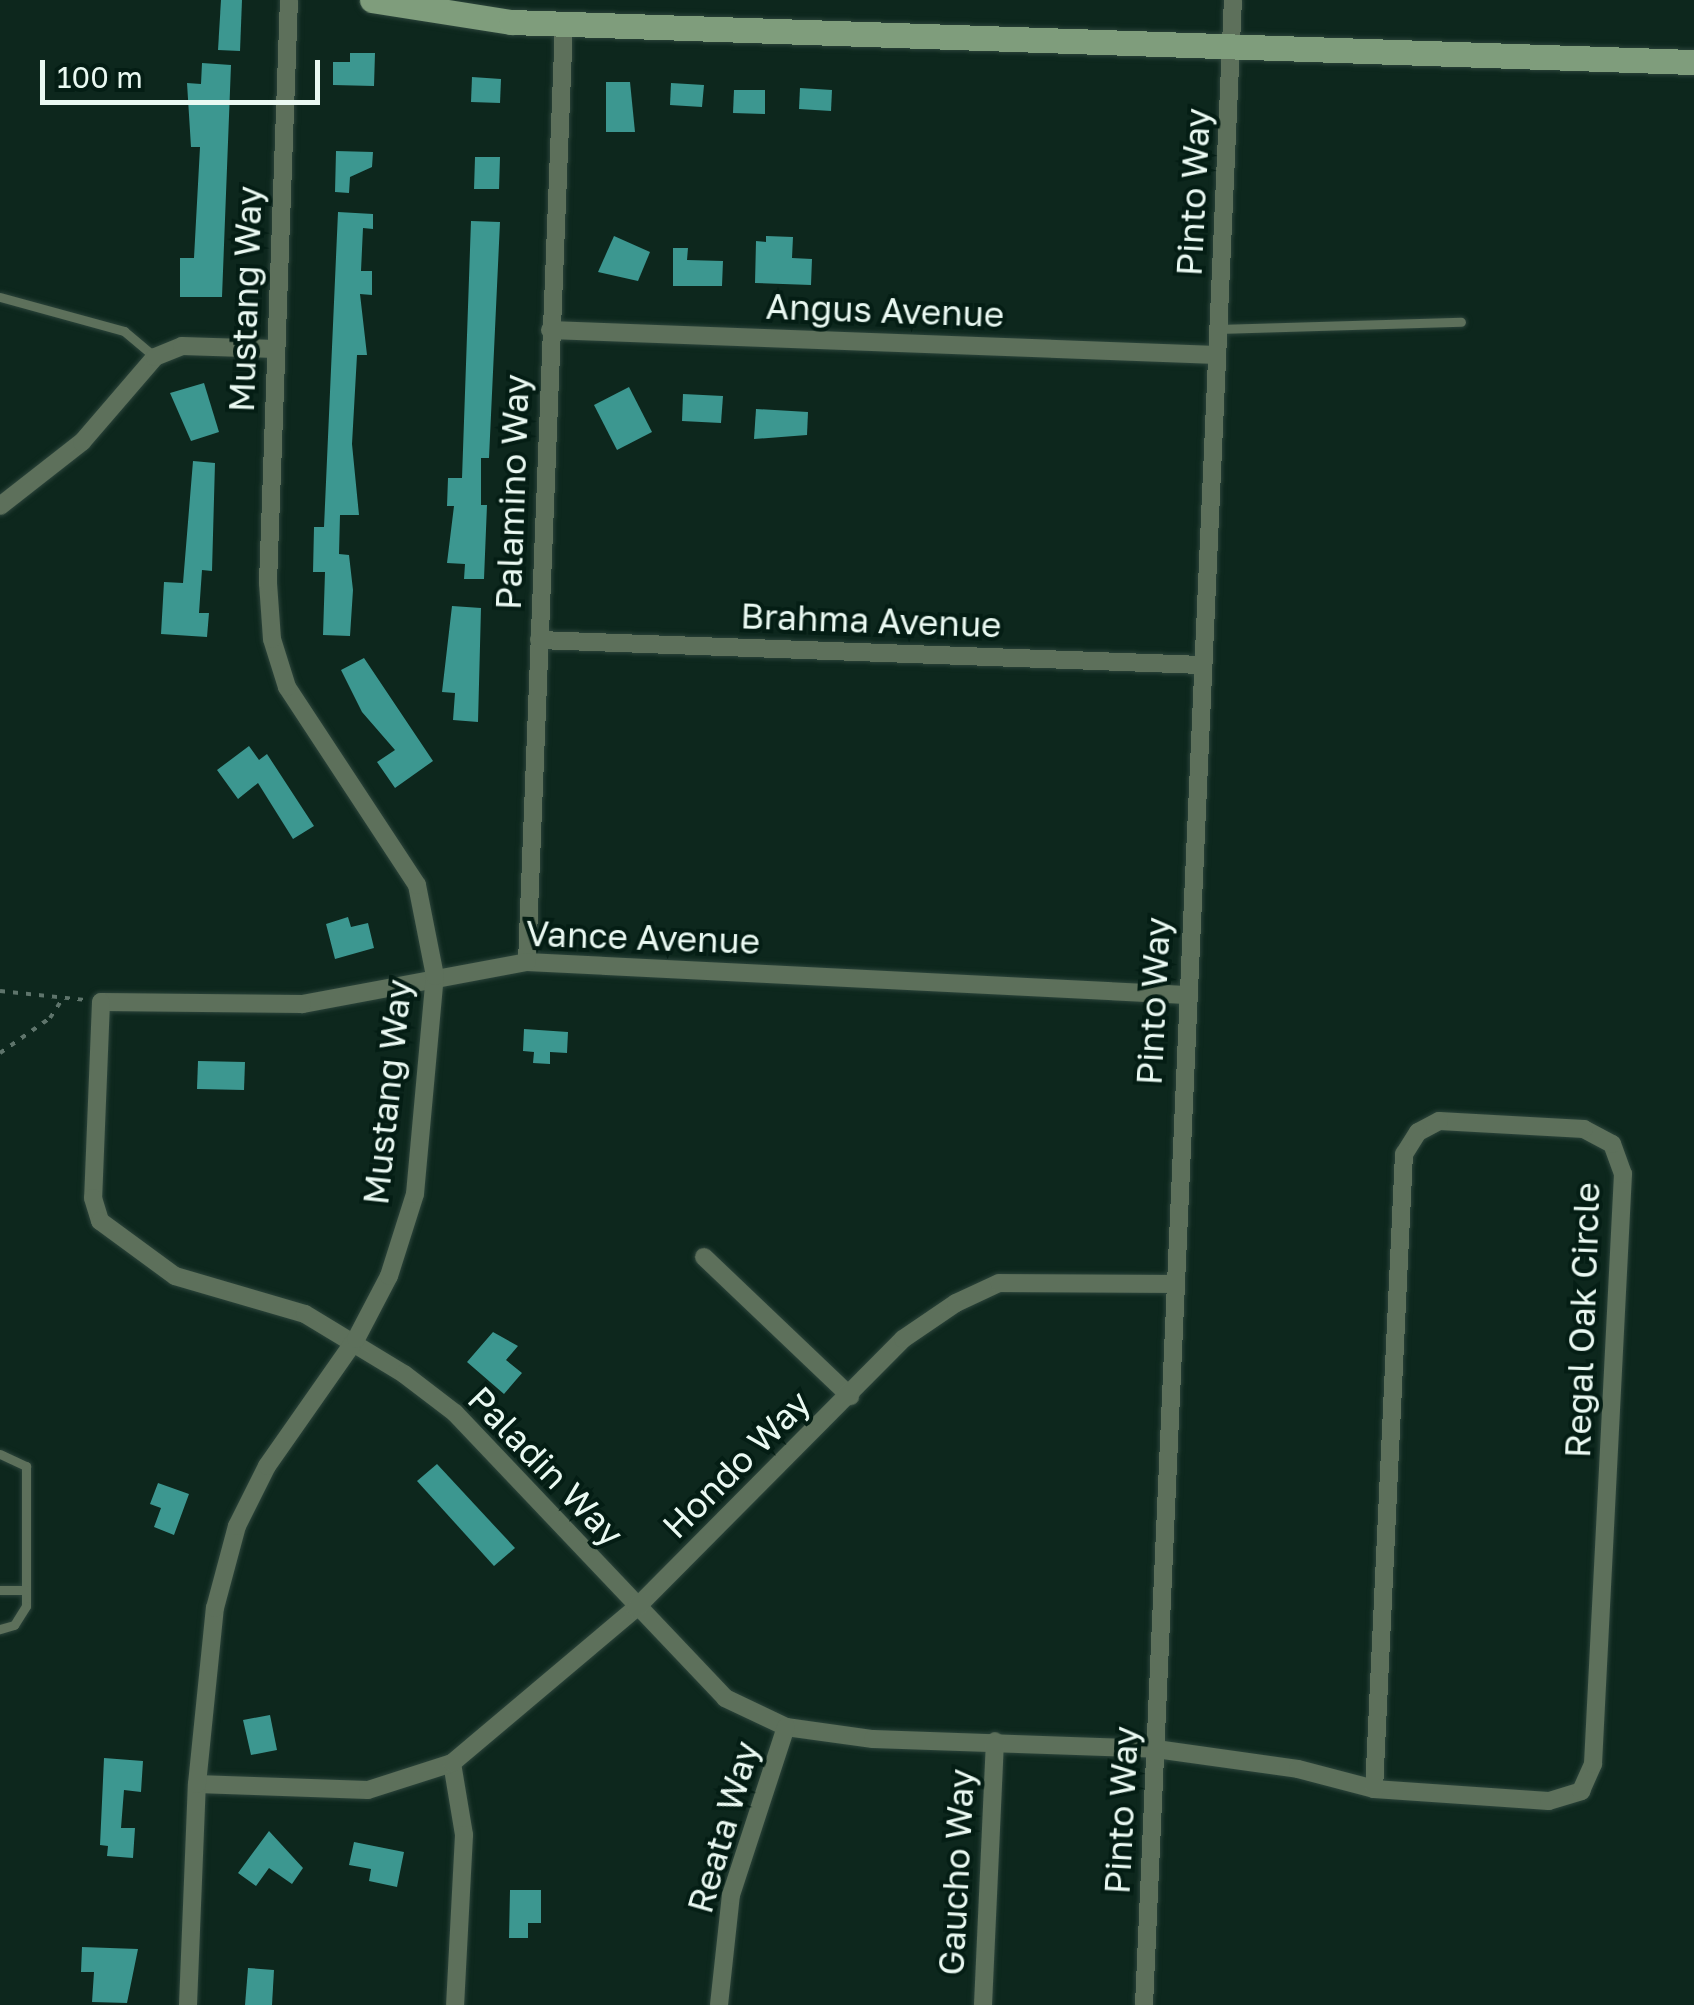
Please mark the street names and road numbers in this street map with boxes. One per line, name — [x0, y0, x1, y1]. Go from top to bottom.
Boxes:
street label: Pinto Way — [1168, 107, 1218, 277]
street label: Mustang Way — [220, 185, 270, 413]
street label: Angus Avenue — [765, 285, 1005, 335]
street label: Palamino Way — [487, 373, 537, 611]
street label: Brahma Avenue — [740, 594, 1002, 646]
street label: Vance Avenue — [525, 912, 761, 962]
street label: Pinto Way — [1128, 916, 1178, 1086]
street label: Mustang Way — [354, 977, 420, 1207]
street label: Regal Oak Circle — [1556, 1181, 1608, 1459]
street label: Paladin Way — [460, 1378, 632, 1554]
street label: Hondo Way — [654, 1382, 818, 1546]
street label: Pinto Way — [1096, 1725, 1146, 1895]
street label: Reata Way — [678, 1736, 768, 1918]
street label: Gaucho Way — [930, 1768, 982, 1976]

